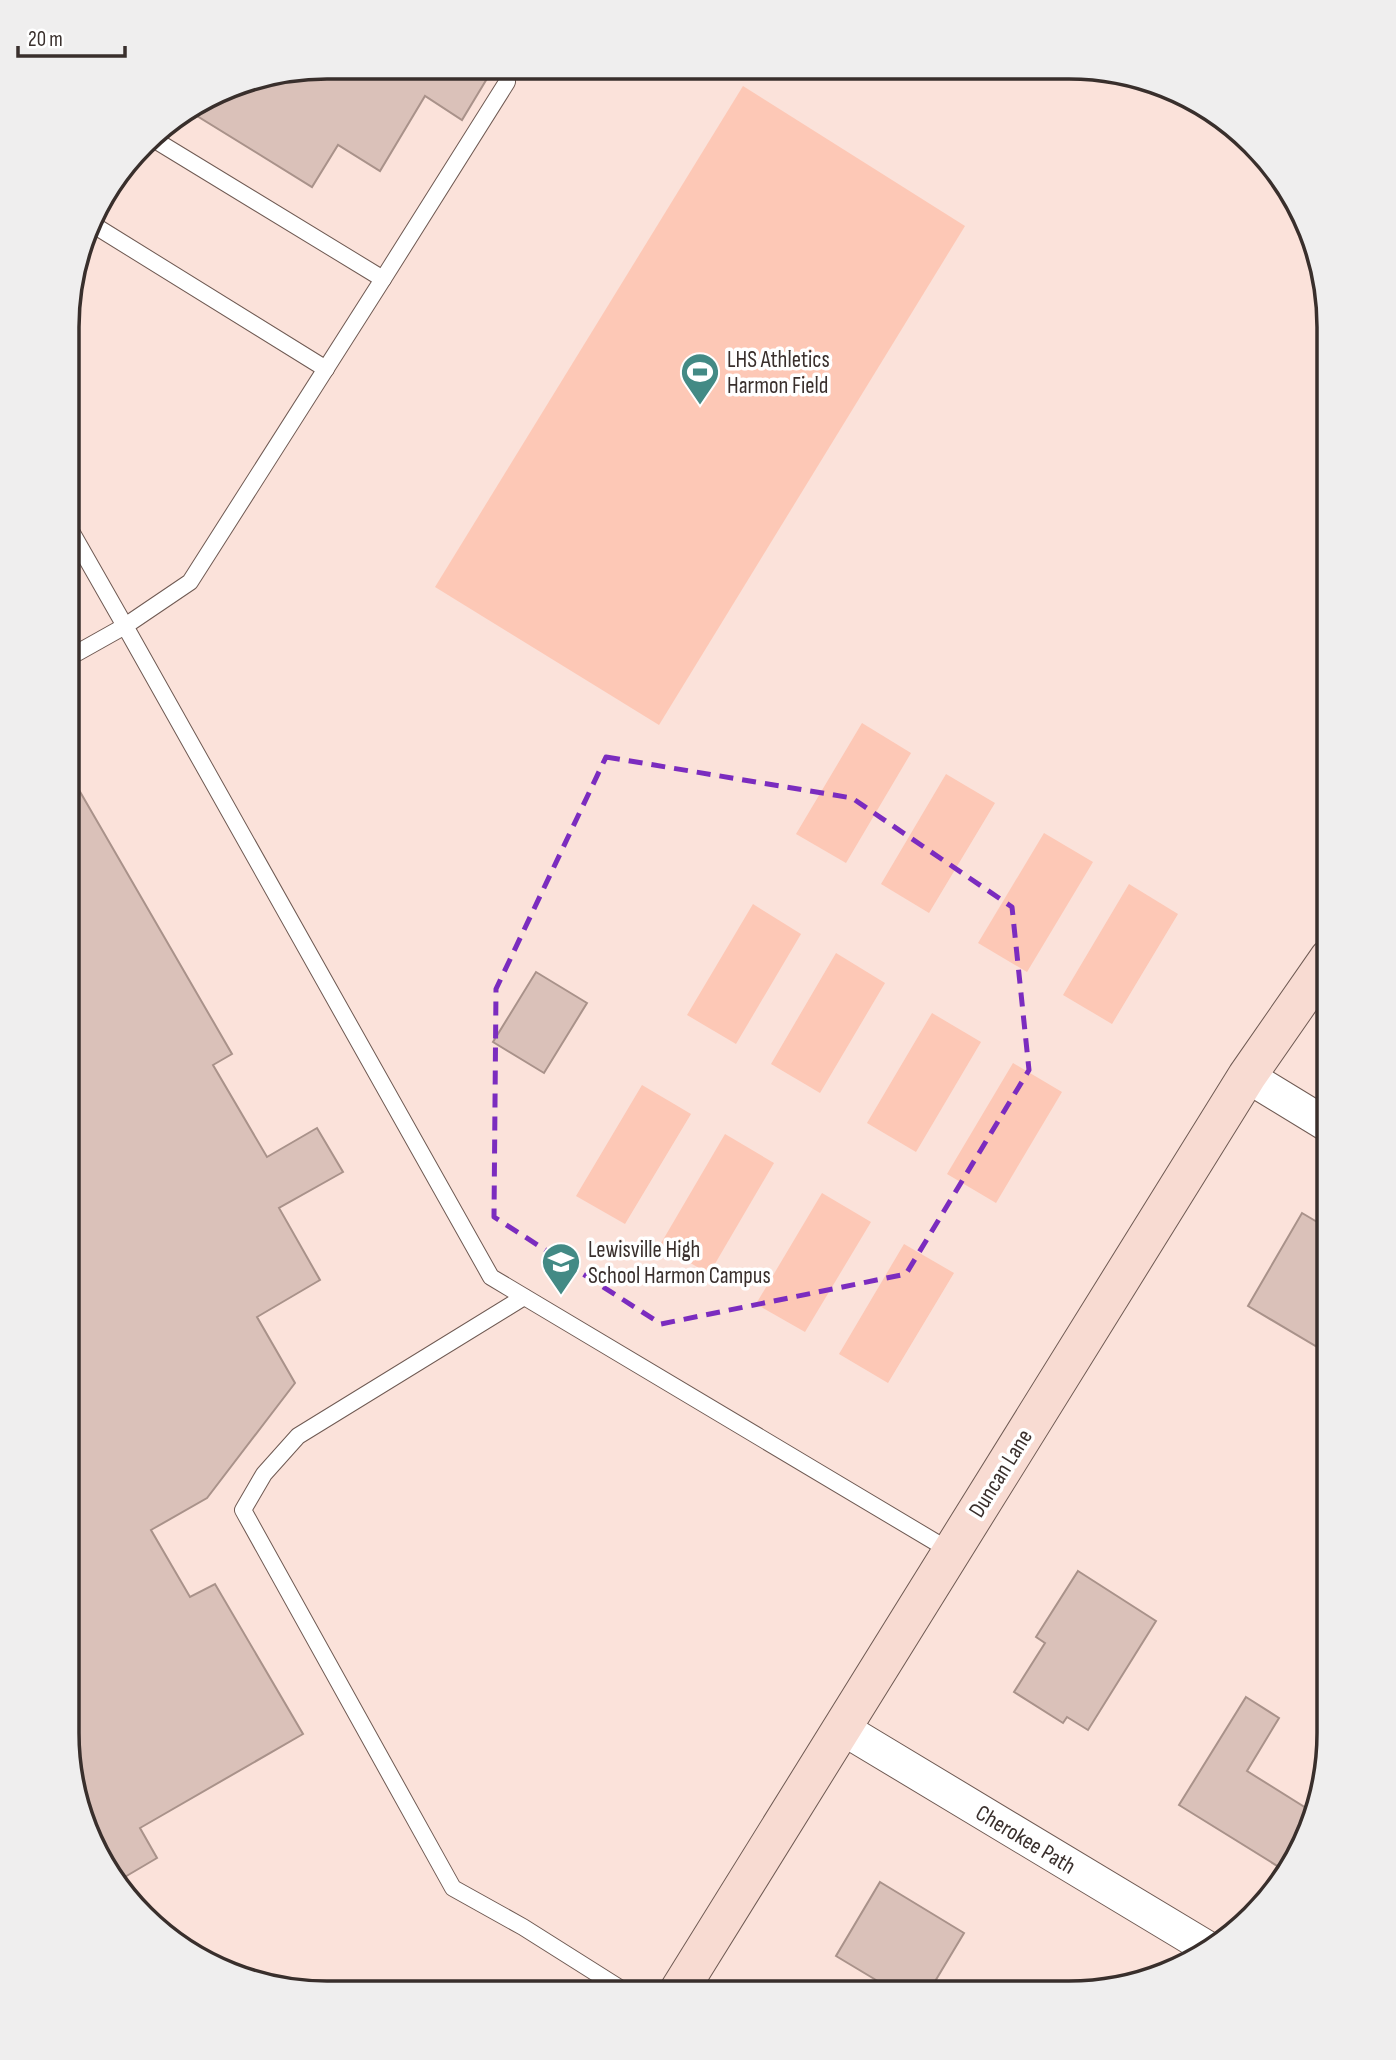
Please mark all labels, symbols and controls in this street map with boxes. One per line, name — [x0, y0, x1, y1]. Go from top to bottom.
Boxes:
scale bar — [18, 14, 124, 58]
text: 20 m — [28, 27, 63, 52]
place label: LHS Athletics Harmon Field — [727, 346, 830, 400]
sports icon: LHS Athletics Harmon Field — [679, 351, 721, 406]
place label: Lewisville High School Harmon Campus — [588, 1236, 771, 1290]
school or university icon: Lewisville High School Harmon Campus — [540, 1241, 582, 1296]
street label: Duncan Lane — [963, 1424, 1039, 1523]
street label: Cherokee Path — [970, 1799, 1081, 1881]

